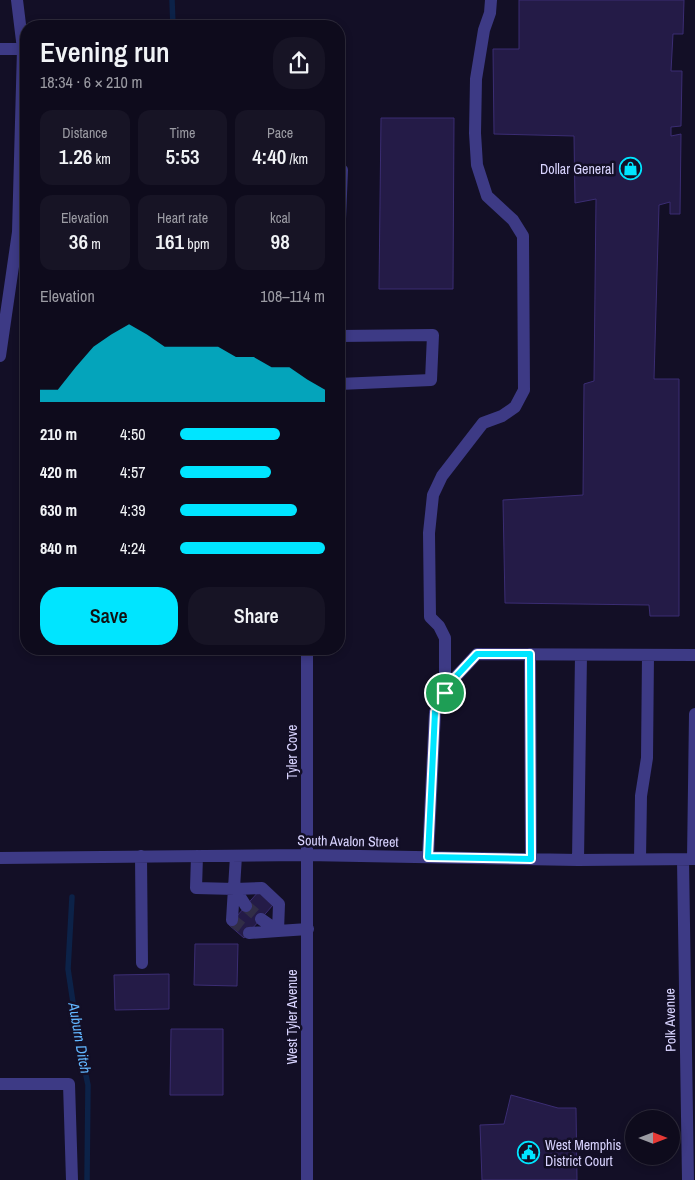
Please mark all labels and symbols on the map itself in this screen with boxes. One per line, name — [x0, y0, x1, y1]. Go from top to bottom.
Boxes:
shop icon: Dollar General — [618, 157, 642, 181]
place label: Dollar General — [540, 160, 614, 178]
pin — [424, 672, 466, 714]
street label: Tyler Cove — [283, 725, 301, 779]
street label: South Avalon Street — [297, 831, 399, 851]
street label: West Tyler Avenue — [283, 969, 301, 1065]
street label: Polk Avenue — [660, 988, 680, 1052]
water label: Auburn Ditch — [63, 1000, 97, 1075]
north arrow — [625, 1110, 680, 1165]
place label: West Memphis District Court — [545, 1136, 622, 1170]
public building icon: West Memphis District Court — [517, 1141, 541, 1165]

